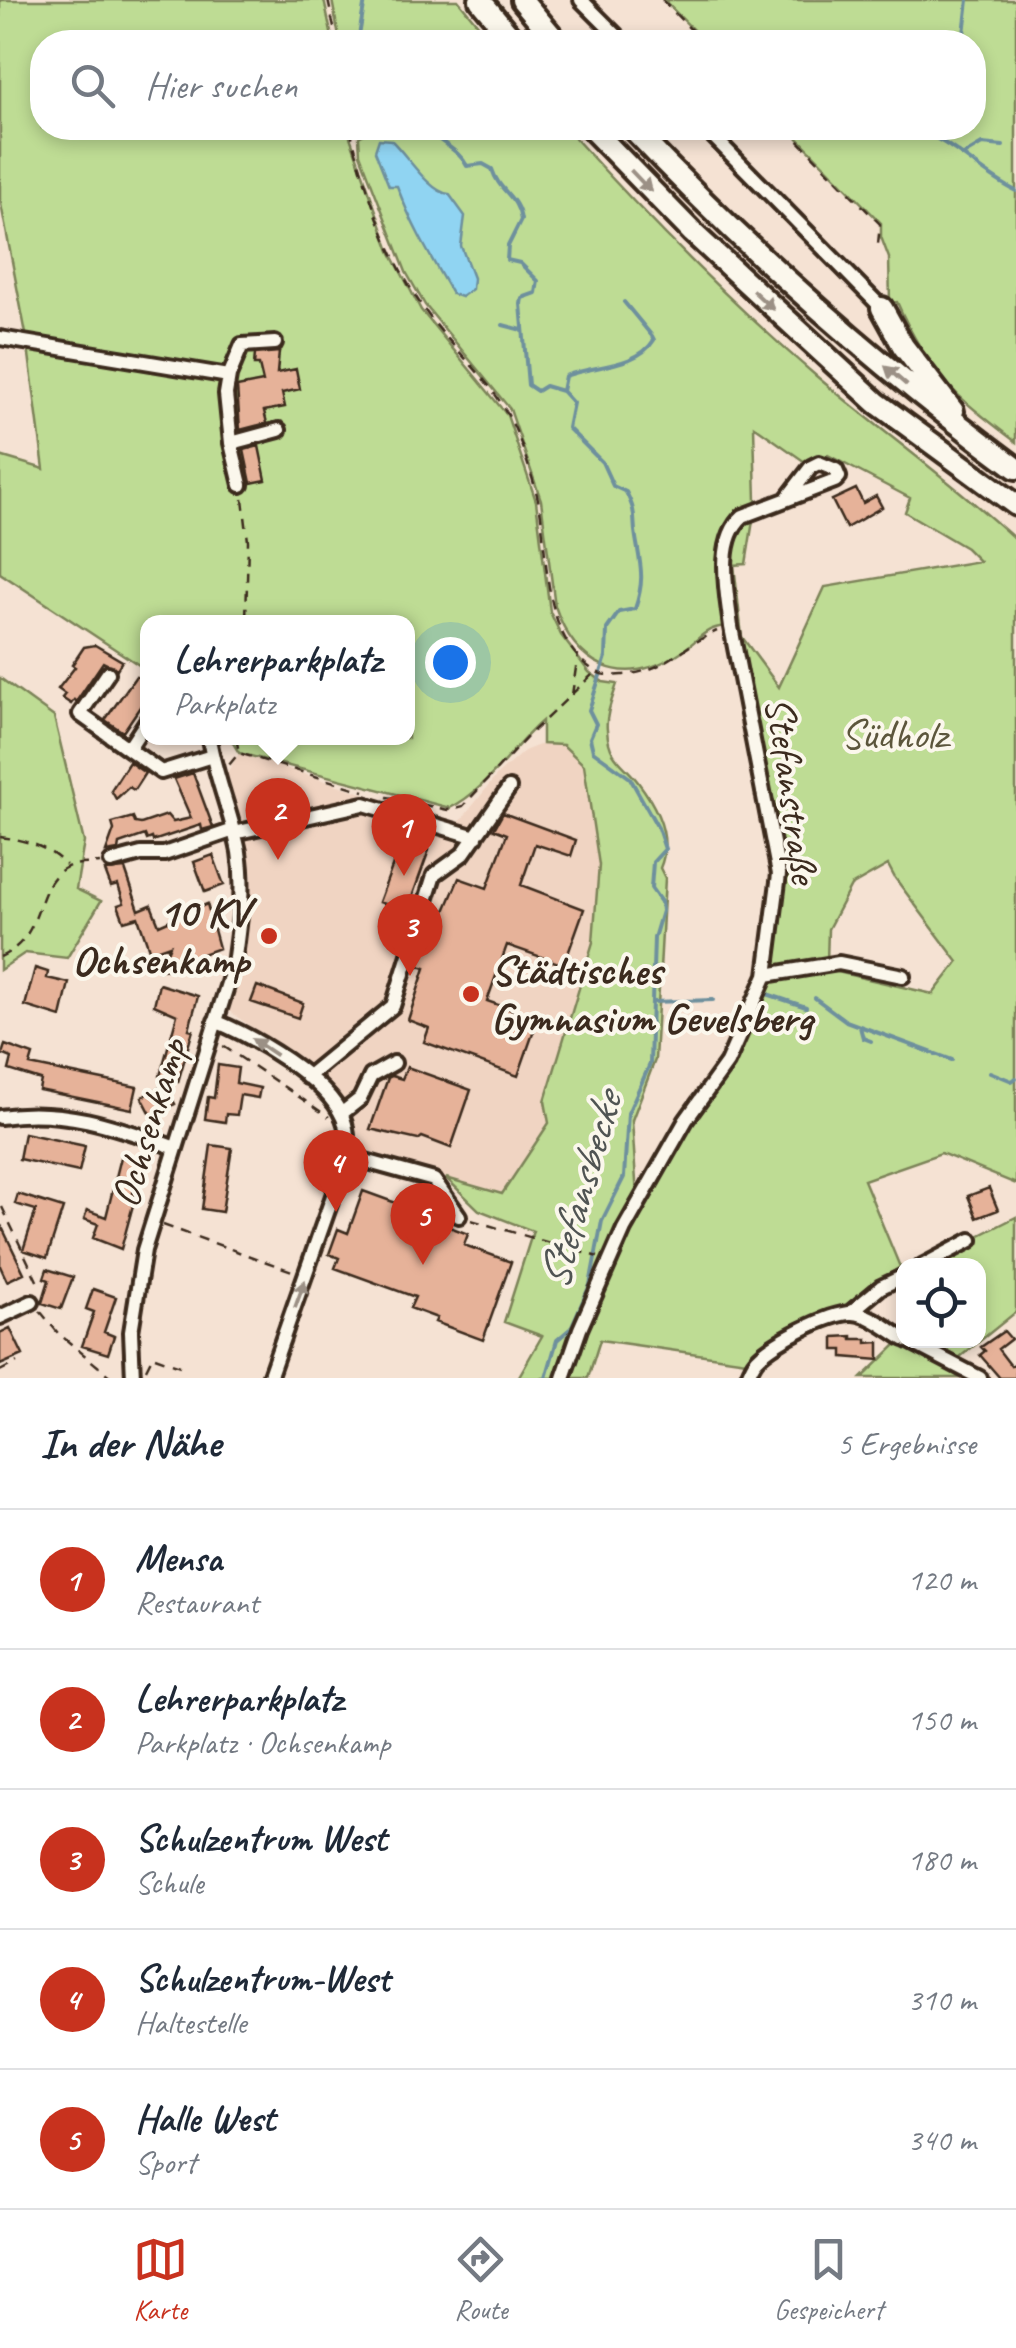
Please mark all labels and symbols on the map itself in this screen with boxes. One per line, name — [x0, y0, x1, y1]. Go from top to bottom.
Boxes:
one-way arrow — [629, 168, 653, 192]
one-way arrow — [751, 289, 775, 312]
one-way arrow — [883, 365, 908, 387]
your location — [425, 637, 476, 688]
street label: Stefanstraße — [753, 693, 832, 890]
park label: Südholz — [841, 708, 952, 761]
pin: 2 — [246, 778, 310, 860]
pin: 1 — [372, 794, 436, 876]
place label: 10 KV Ochsenkamp — [72, 886, 258, 987]
pin: 3 — [378, 894, 442, 976]
marker: 10 KV Ochsenkamp — [258, 925, 280, 947]
place label: Städtisches Gymnasium Gevelsberg — [491, 944, 816, 1045]
marker: Städtisches Gymnasium Gevelsberg — [460, 983, 482, 1005]
street label: Ochsenkamp — [98, 1030, 200, 1214]
one-way arrow — [251, 1038, 278, 1057]
water label: Stefansbecke — [525, 1080, 637, 1296]
pin: 4 — [304, 1130, 368, 1212]
pin: 5 — [390, 1182, 456, 1265]
one-way arrow — [293, 1279, 308, 1309]

